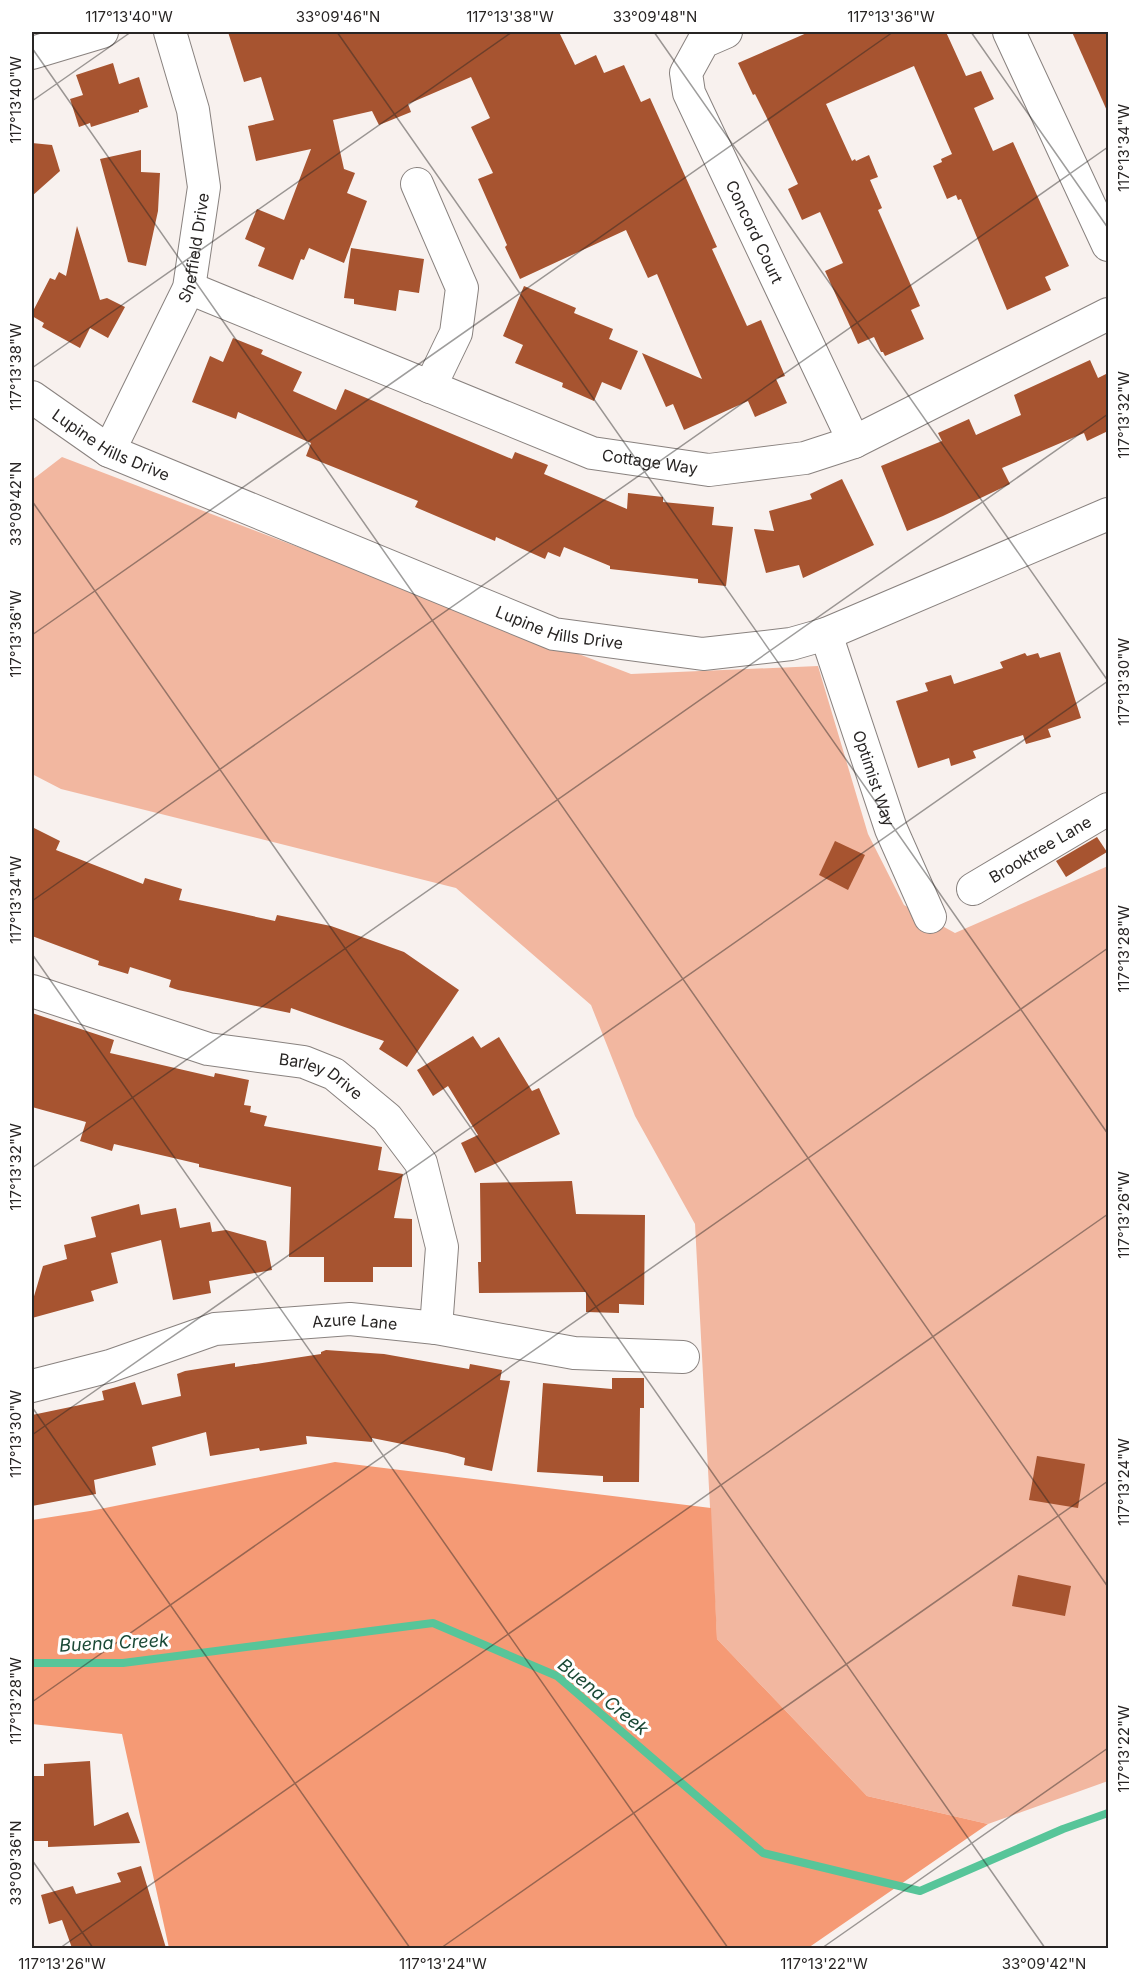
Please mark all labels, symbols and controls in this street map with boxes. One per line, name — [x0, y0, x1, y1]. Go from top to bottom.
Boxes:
text: 117°13'40"W — [85, 7, 173, 26]
text: 33°09'46"N — [296, 7, 380, 26]
text: 117°13'38"W — [466, 7, 554, 26]
text: 33°09'48"N — [613, 7, 697, 26]
text: 117°13'36"W — [847, 7, 935, 26]
text: 117°13'40"W — [6, 56, 25, 144]
text: 117°13'34"W — [1114, 104, 1133, 192]
street label: Concord Court — [722, 177, 787, 286]
street label: Sheffield Drive — [173, 191, 213, 306]
text: 117°13'38"W — [6, 323, 25, 411]
text: 117°13'32"W — [1114, 371, 1133, 459]
street label: Lupine Hills Drive — [49, 404, 173, 485]
street label: Cottage Way — [601, 445, 699, 478]
text: 33°09'42"N — [6, 462, 25, 546]
text: 117°13'36"W — [6, 590, 25, 678]
street label: Lupine Hills Drive — [493, 601, 624, 653]
text: 117°13'30"W — [1114, 638, 1133, 726]
street label: Optimist Way — [849, 728, 899, 829]
street label: Brooktree Lane — [985, 811, 1095, 887]
text: 117°13'34"W — [6, 856, 25, 944]
text: 117°13'28"W — [1114, 905, 1133, 993]
street label: Barley Drive — [278, 1049, 367, 1104]
text: 117°13'32"W — [6, 1123, 25, 1211]
text: 117°13'26"W — [1114, 1171, 1133, 1259]
street label: Azure Lane — [311, 1309, 398, 1334]
text: 117°13'30"W — [6, 1390, 25, 1478]
text: 117°13'24"W — [1114, 1438, 1133, 1526]
water label: Buena Creek — [59, 1629, 170, 1656]
water label: Buena Creek — [554, 1654, 653, 1740]
text: 117°13'28"W — [6, 1657, 25, 1745]
text: 117°13'22"W — [1114, 1705, 1133, 1793]
text: 33°09'36"N — [6, 1820, 25, 1906]
text: 117°13'26"W — [18, 1954, 106, 1973]
text: 117°13'24"W — [399, 1954, 487, 1973]
text: 117°13'22"W — [780, 1954, 868, 1973]
text: 33°09'42"N — [1002, 1954, 1086, 1973]

